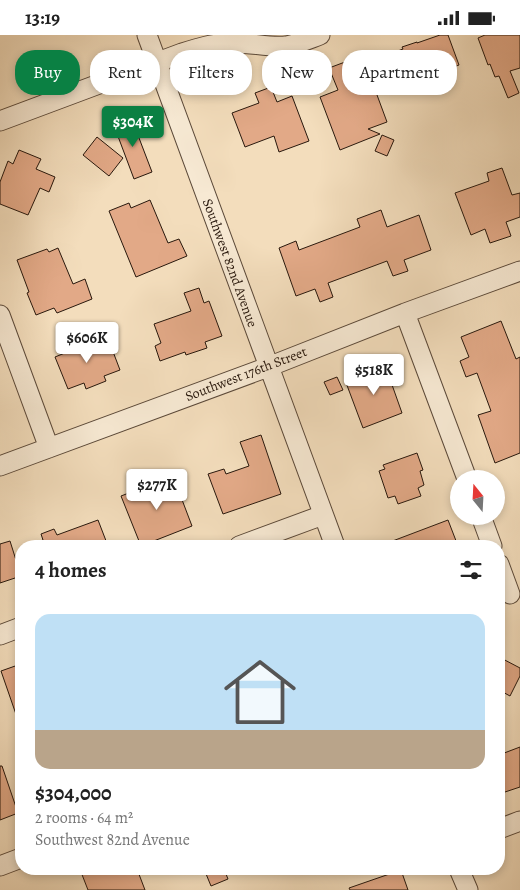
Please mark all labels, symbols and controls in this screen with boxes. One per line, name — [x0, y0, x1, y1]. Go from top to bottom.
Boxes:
text: 13:19 — [25, 5, 60, 31]
chip: Buy — [15, 50, 80, 95]
chip: Rent — [90, 50, 160, 95]
chip: Filters — [170, 50, 252, 95]
chip: New — [262, 50, 332, 95]
chip: Apartment — [342, 50, 457, 95]
pin: $304K — [98, 105, 168, 148]
text: $304K — [113, 111, 153, 133]
street label: Southwest 82nd Avenue — [198, 196, 262, 330]
pin: $606K — [52, 321, 122, 364]
text: $606K — [67, 327, 107, 349]
street label: Southwest 176th Street — [182, 342, 310, 406]
pin: $518K — [339, 353, 409, 396]
text: $518K — [355, 359, 393, 381]
pin: $277K — [122, 469, 192, 511]
north arrow — [450, 470, 505, 525]
map controls — [450, 470, 505, 525]
text: $277K — [137, 474, 177, 496]
text: 4 homes — [35, 556, 107, 584]
icon: filters — [457, 556, 485, 584]
icon: home — [215, 647, 305, 737]
text: $304,000 — [35, 779, 112, 807]
text: 2 rooms · 64 m² — [35, 807, 133, 829]
text: Southwest 82nd Avenue — [35, 829, 190, 851]

